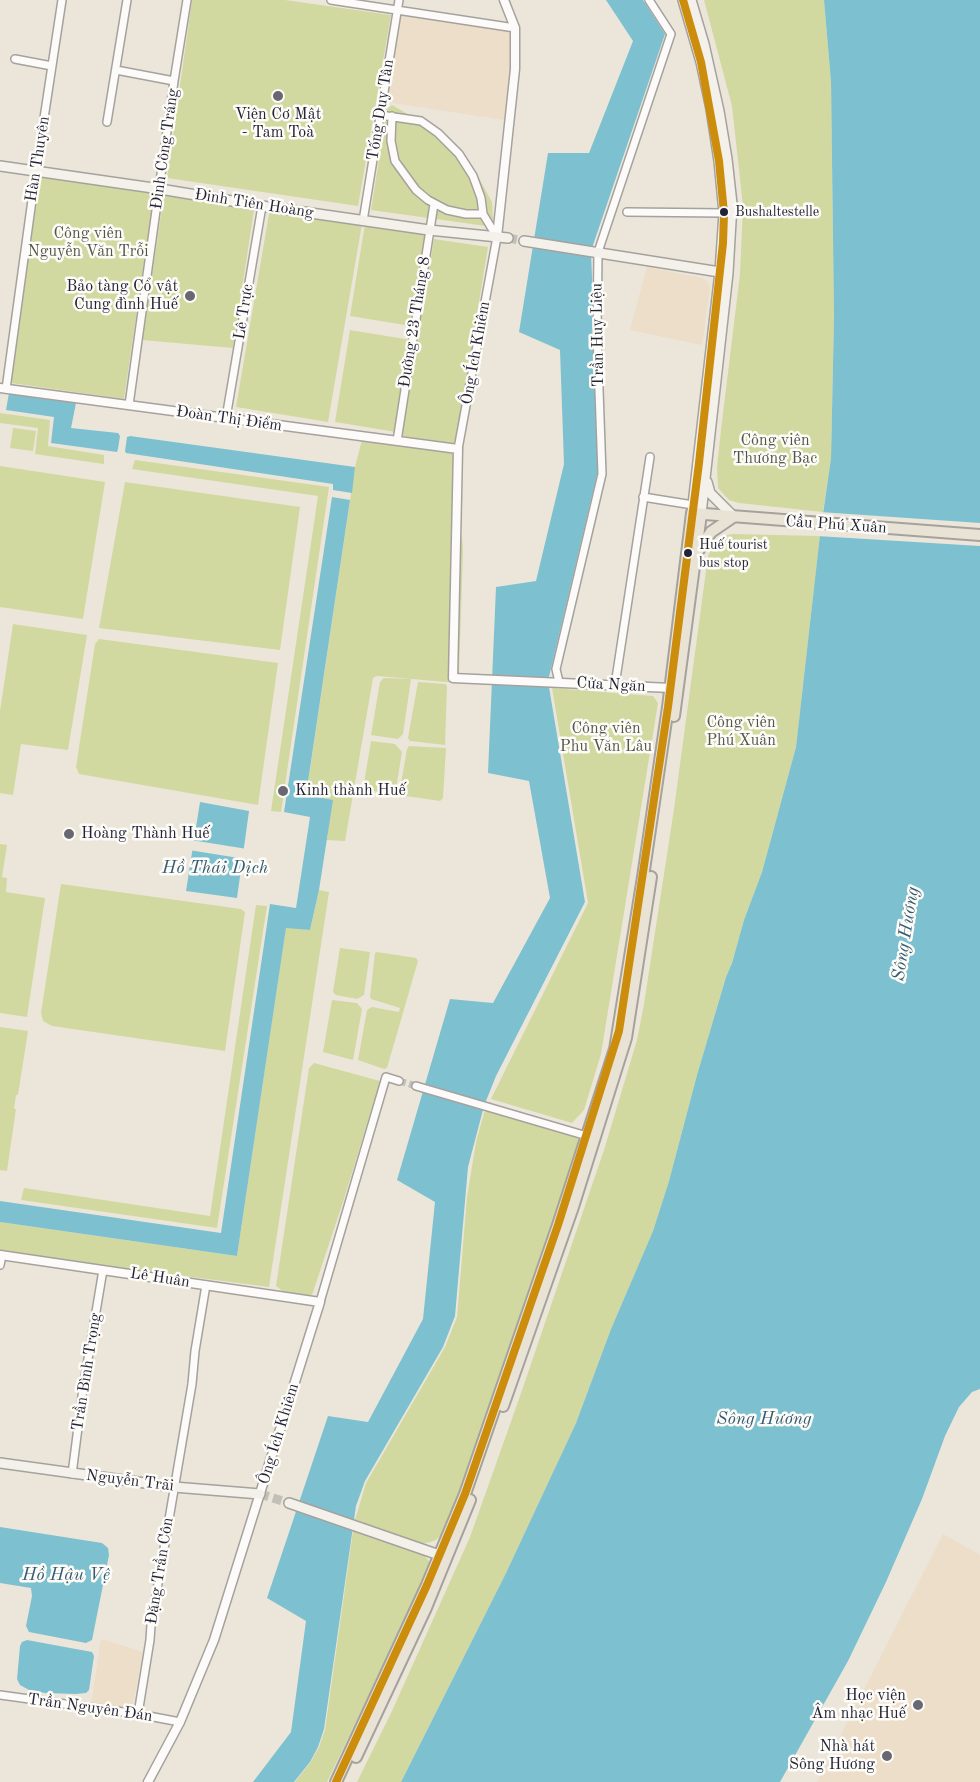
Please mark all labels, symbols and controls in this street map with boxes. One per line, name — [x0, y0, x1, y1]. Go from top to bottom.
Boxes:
street label: Tống Duy Tân — [364, 58, 398, 162]
street label: Đinh Công Tráng — [147, 87, 183, 211]
marker: Viện Cơ Mật - Tam Toà — [271, 89, 285, 103]
place label: Viện Cơ Mật - Tam Toà — [235, 105, 321, 143]
street label: Hàn Thuyên — [22, 115, 54, 203]
street label: Đinh Tiên Hoàng — [193, 185, 315, 223]
place label: Bushaltestelle — [735, 204, 819, 220]
marker: Bushaltestelle — [718, 206, 730, 218]
park label: Công viên Nguyễn Văn Trỗi — [28, 224, 148, 262]
street label: Đường 23 Tháng 8 — [395, 255, 435, 389]
place label: Bảo tàng Cổ vật Cung đình Huế — [66, 277, 178, 315]
street label: Lê Trực — [230, 283, 258, 341]
street label: Trần Huy Liệu — [587, 283, 609, 387]
marker: Bảo tàng Cổ vật Cung đình Huế — [183, 289, 197, 303]
street label: Ông Ích Khiêm — [457, 300, 495, 406]
street label: Đoàn Thị Điểm — [175, 402, 283, 436]
park label: Công viên Thương Bạc — [733, 431, 817, 469]
street label: Cầu Phú Xuân — [785, 512, 887, 538]
place label: Huế tourist bus stop — [699, 537, 768, 570]
marker: Huế tourist bus stop — [682, 547, 694, 559]
street label: Cửa Ngăn — [576, 674, 646, 696]
park label: Công viên Phú Xuân — [706, 713, 776, 751]
park label: Công viên Phu Văn Lâu — [560, 719, 652, 757]
place label: Kinh thành Huế — [295, 781, 406, 801]
marker: Kinh thành Huế — [276, 784, 290, 798]
place label: Hoàng Thành Huế — [81, 824, 210, 844]
marker: Hoàng Thành Huế — [62, 827, 76, 841]
water label: Hồ Thái Dịch — [162, 857, 268, 879]
water label: Sông Hương — [888, 885, 924, 983]
street label: Lê Huân — [129, 1264, 191, 1292]
street label: Trần Bình Trọng — [68, 1312, 106, 1432]
street label: Ông Ích Khiêm — [255, 1381, 303, 1487]
water label: Sông Hương — [716, 1408, 812, 1430]
street label: Nguyễn Trãi — [85, 1466, 175, 1496]
street label: Đặng Trần Côn — [142, 1516, 178, 1626]
water label: Hồ Hậu Vệ — [22, 1564, 110, 1586]
place label: Học viện Âm nhạc Huế — [811, 1686, 906, 1724]
street label: Trần Nguyên Đán — [26, 1690, 154, 1726]
marker: Học viện Âm nhạc Huế — [911, 1698, 925, 1712]
place label: Nhà hát Sông Hương — [789, 1737, 875, 1775]
marker: Nhà hát Sông Hương — [880, 1749, 894, 1763]

